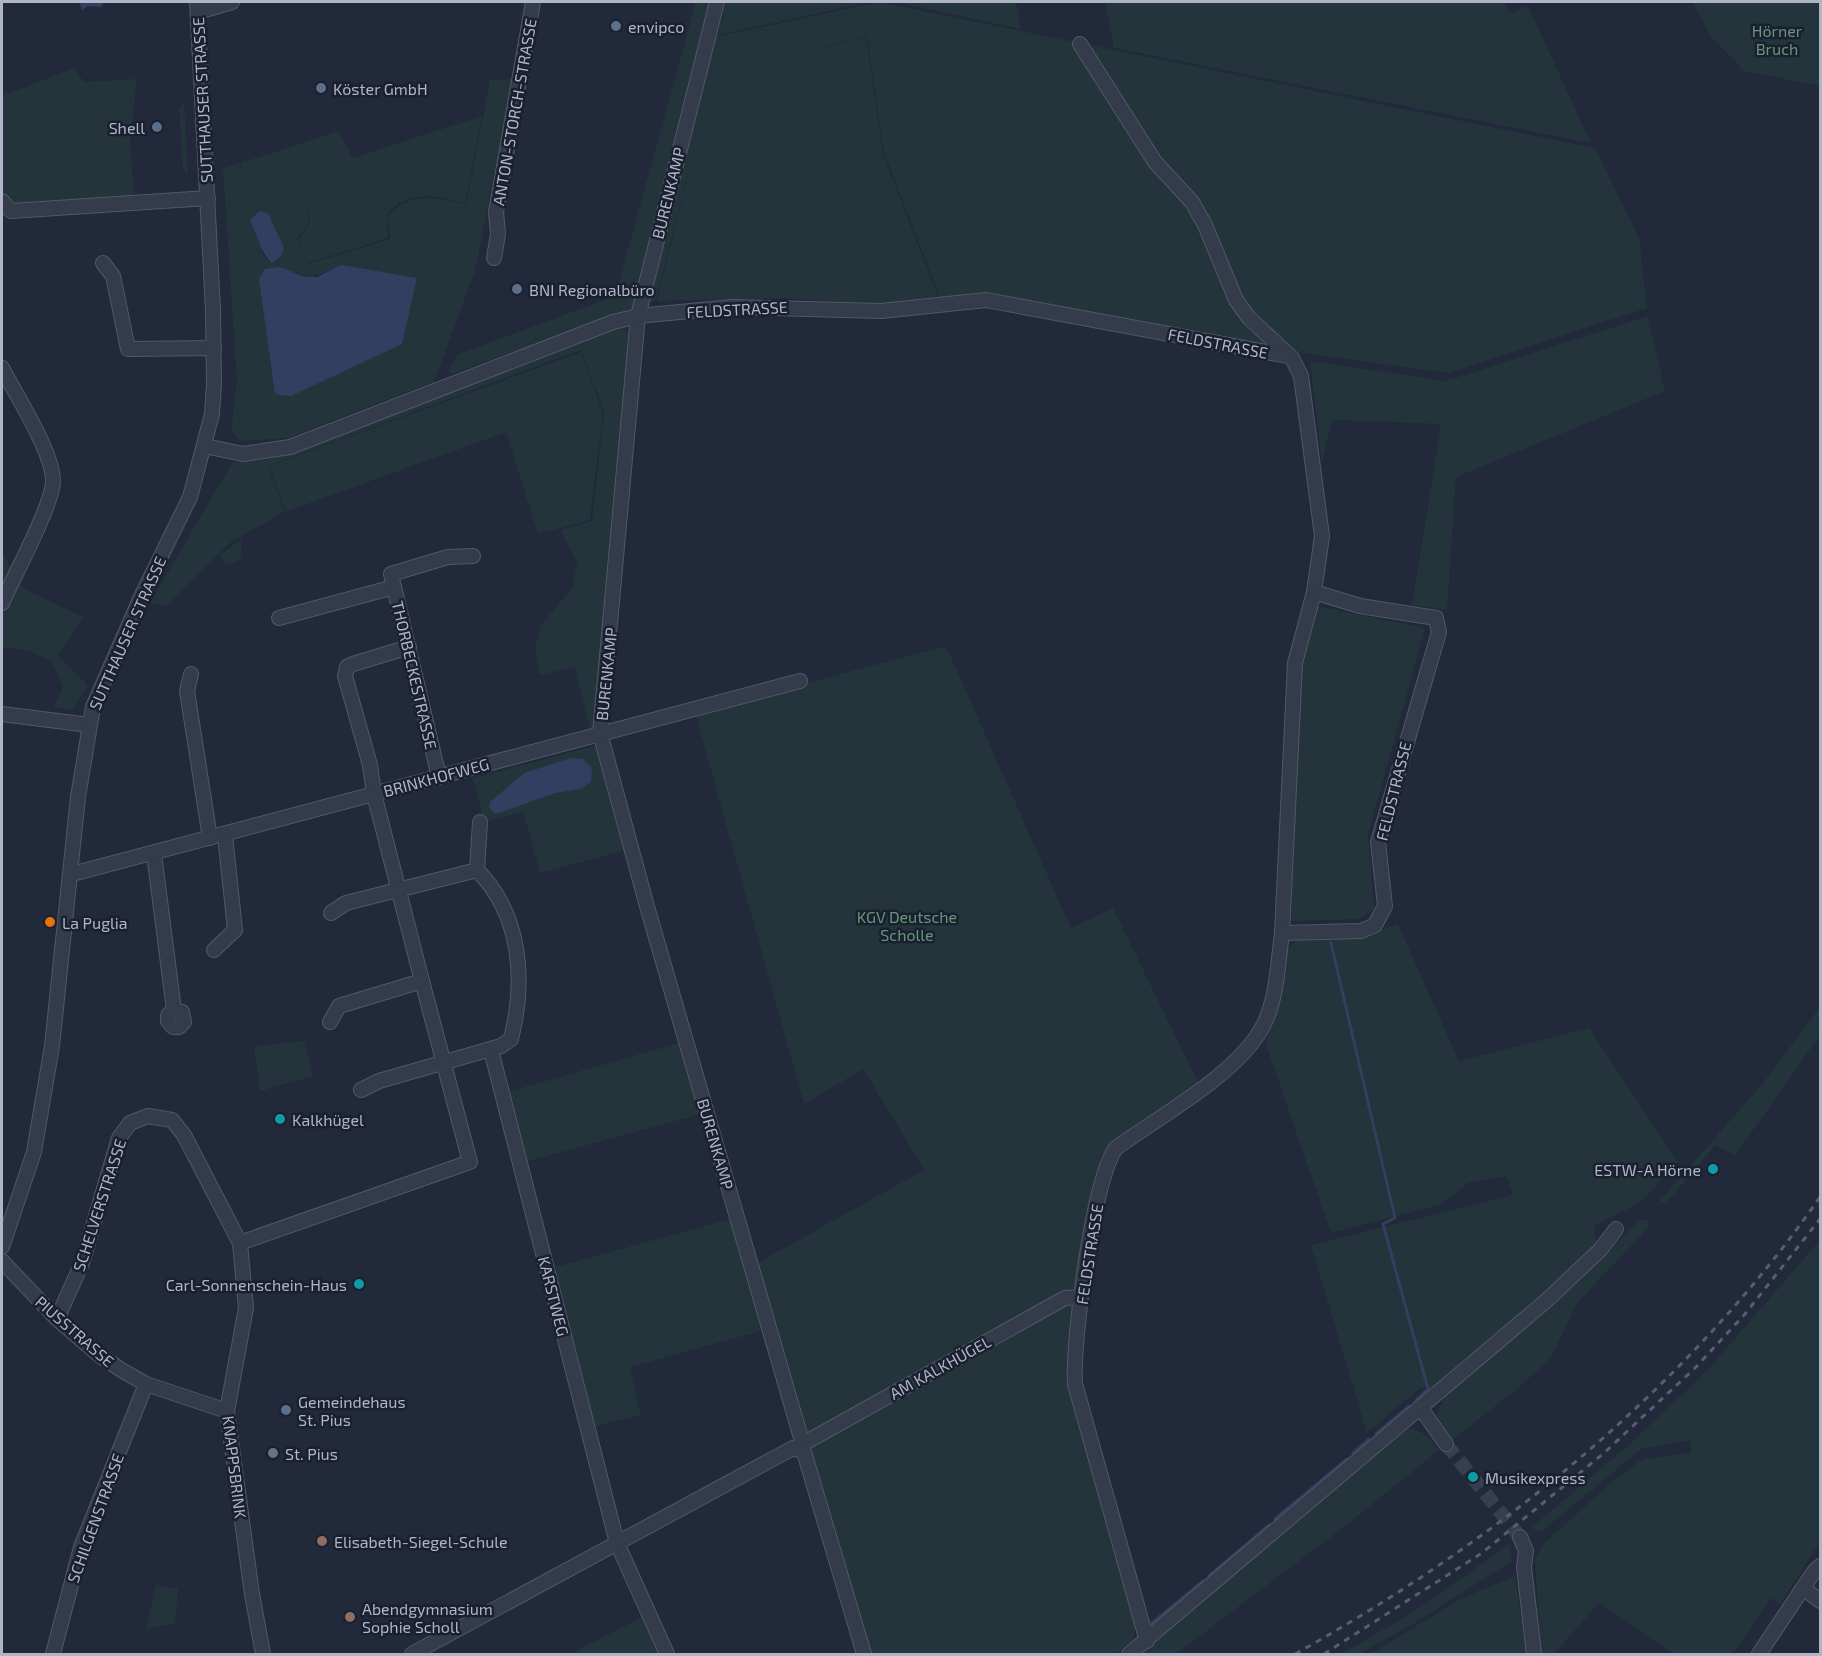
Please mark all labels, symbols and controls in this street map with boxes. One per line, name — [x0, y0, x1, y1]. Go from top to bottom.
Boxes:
street label: SUTTHAUSER STRASSE — [188, 17, 216, 183]
street label: ANTON-STORCH-STRASSE — [488, 17, 540, 207]
place label: envipco — [628, 17, 684, 36]
marker: envipco — [609, 19, 623, 33]
park label: Hörner Bruch — [1752, 21, 1803, 58]
place label: Köster GmbH — [333, 79, 428, 98]
marker: Köster GmbH — [314, 81, 328, 95]
place label: Shell — [109, 118, 145, 137]
marker: Shell — [150, 120, 164, 134]
street label: BURENKAMP — [647, 145, 689, 241]
place label: BNI Regionalbüro — [529, 280, 655, 299]
marker: BNI Regionalbüro — [510, 282, 524, 296]
street label: FELDSTRASSE — [686, 297, 788, 321]
street label: FELDSTRASSE — [1166, 324, 1270, 362]
street label: SUTTHAUSER STRASSE — [85, 553, 169, 713]
street label: THORBECKESTRASSE — [389, 599, 441, 751]
street label: BURENKAMP — [592, 626, 620, 722]
street label: FELDSTRASSE — [1372, 739, 1414, 843]
street label: BRINKHOFWEG — [381, 754, 491, 800]
park label: KGV Deutsche Scholle — [857, 907, 957, 944]
place label: La Puglia — [62, 913, 128, 932]
marker: La Puglia — [43, 915, 57, 929]
street label: BURENKAMP — [694, 1096, 738, 1192]
place label: Kalkhügel — [292, 1110, 364, 1129]
marker: Kalkhügel — [273, 1112, 287, 1126]
street label: SCHELVERSTRASSE — [69, 1136, 129, 1274]
place label: ESTW-A Hörne — [1594, 1160, 1701, 1179]
marker: ESTW-A Hörne — [1706, 1162, 1720, 1176]
street label: FELDSTRASSE — [1072, 1202, 1106, 1306]
street label: KARSTWEG — [535, 1254, 573, 1338]
place label: Carl-Sonnenschein-Haus — [166, 1275, 347, 1294]
marker: Carl-Sonnenschein-Haus — [352, 1277, 366, 1291]
street label: PIUSSTRASSE — [32, 1292, 118, 1370]
street label: AM KALKHÜGEL — [886, 1331, 994, 1403]
place label: Gemeindehaus St. Pius — [298, 1392, 406, 1429]
marker: Gemeindehaus St. Pius — [279, 1403, 293, 1417]
street label: KNAPPSBRINK — [219, 1415, 251, 1520]
place label: St. Pius — [285, 1444, 338, 1463]
marker: St. Pius — [266, 1446, 280, 1460]
street label: SCHILGENSTRASSE — [63, 1451, 127, 1585]
place label: Musikexpress — [1485, 1468, 1586, 1487]
marker: Musikexpress — [1466, 1470, 1480, 1484]
place label: Elisabeth-Siegel-Schule — [334, 1532, 508, 1551]
marker: Elisabeth-Siegel-Schule — [315, 1534, 329, 1548]
place label: Abendgymnasium Sophie Scholl — [362, 1599, 493, 1636]
marker: Abendgymnasium Sophie Scholl — [343, 1610, 357, 1624]

